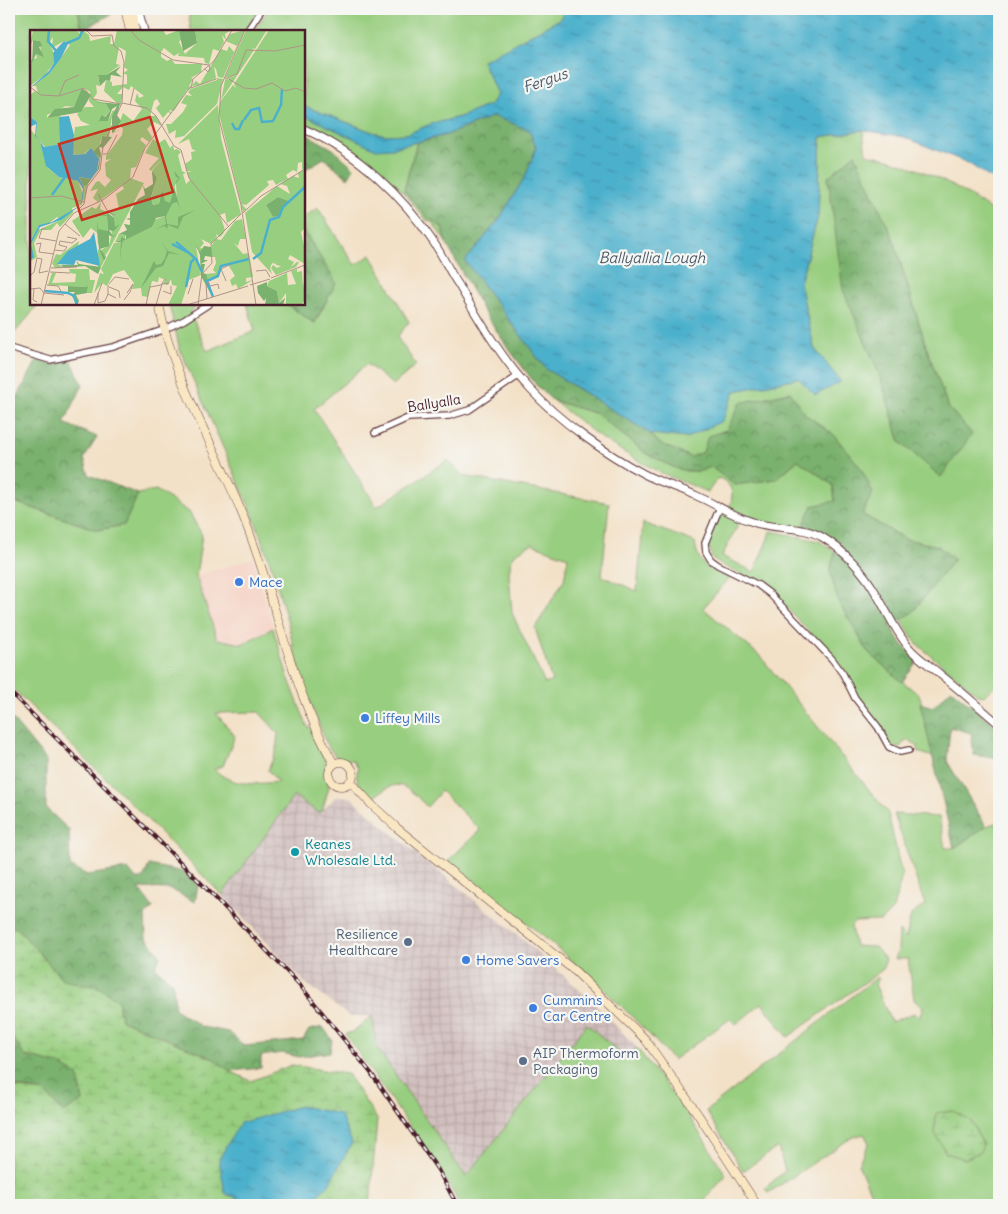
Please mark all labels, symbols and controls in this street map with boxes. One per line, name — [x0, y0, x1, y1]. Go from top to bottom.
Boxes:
inset map — [30, 30, 305, 305]
water label: Fergus — [520, 63, 571, 96]
water label: Ballyallia Lough — [599, 248, 706, 267]
street label: Ballyalla — [406, 390, 462, 416]
place label: Mace — [249, 573, 283, 591]
marker: Mace — [233, 576, 245, 588]
place label: Liffey Mills — [375, 709, 440, 727]
marker: Liffey Mills — [359, 712, 371, 724]
place label: Keanes Wholesale Ltd. — [305, 835, 396, 869]
marker: Keanes Wholesale Ltd. — [289, 846, 301, 858]
place label: Resilience Healthcare — [329, 925, 398, 959]
marker: Resilience Healthcare — [402, 936, 414, 948]
place label: Home Savers — [476, 951, 559, 969]
marker: Home Savers — [460, 954, 472, 966]
place label: Cummins Car Centre — [543, 991, 611, 1025]
marker: Cummins Car Centre — [527, 1002, 539, 1014]
place label: AIP Thermoform Packaging — [533, 1044, 639, 1078]
marker: AIP Thermoform Packaging — [517, 1055, 529, 1067]

